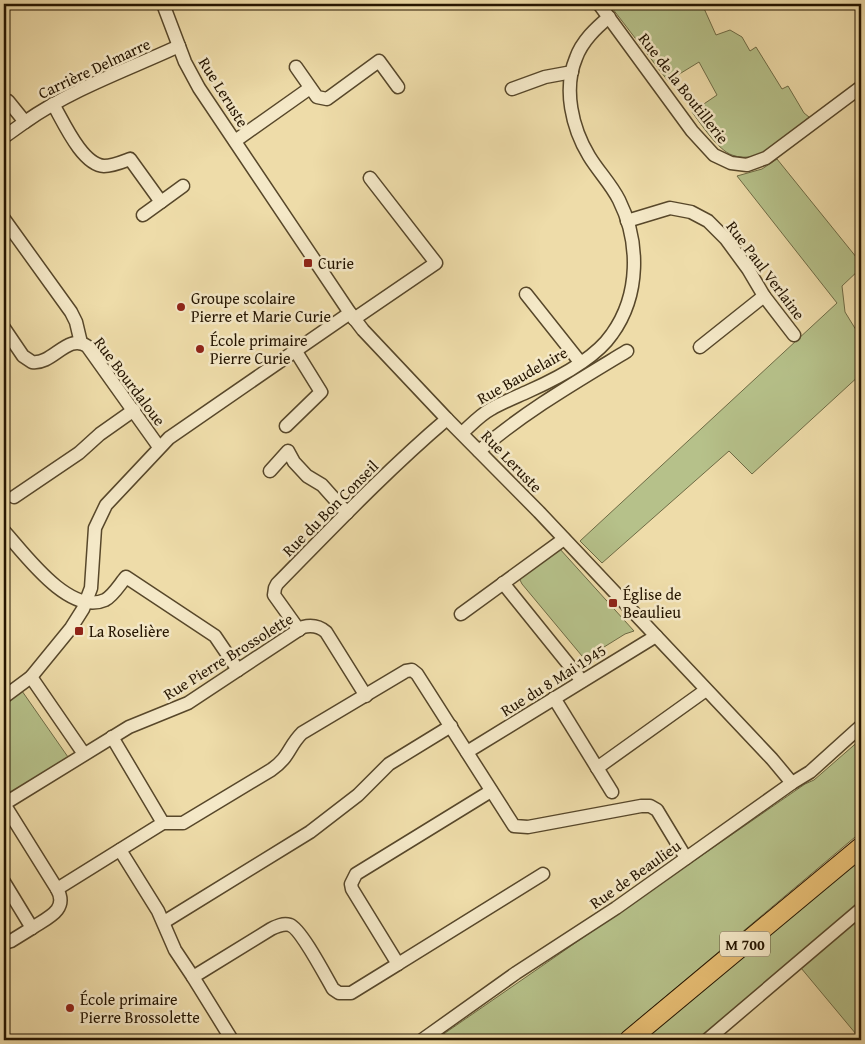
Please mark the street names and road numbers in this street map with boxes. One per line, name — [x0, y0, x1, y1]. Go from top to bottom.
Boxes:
street label: Rue de la Boutillerie — [633, 27, 735, 149]
street label: Carrière Delmarre — [34, 31, 154, 105]
street label: Rue Leruste — [193, 52, 255, 132]
street label: Rue Paul Verlaine — [721, 215, 811, 325]
street label: Rue Bourdaloue — [88, 331, 172, 431]
street label: Rue Baudelaire — [472, 340, 572, 410]
street label: Rue Leruste — [476, 424, 548, 498]
street label: Rue du Bon Conseil — [276, 454, 384, 562]
street label: Rue Pierre Brossolette — [159, 606, 297, 706]
street label: Rue du 8 Mai 1945 — [496, 638, 610, 722]
street label: Rue de Beaulieu — [585, 833, 686, 914]
road number: M 700 — [720, 932, 770, 956]

